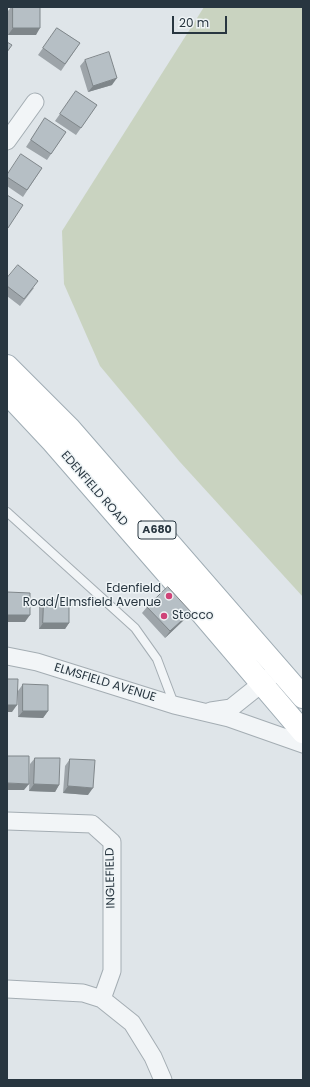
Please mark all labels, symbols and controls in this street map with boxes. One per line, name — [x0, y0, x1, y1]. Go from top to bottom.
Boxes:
scale bar — [174, 8, 229, 34]
text: 20 m — [179, 14, 209, 31]
street label: EDENFIELD ROAD — [58, 449, 130, 529]
road number: A680 — [138, 521, 176, 539]
place label: Edenfield Road/Elmsfield Avenue — [23, 582, 161, 610]
marker: Edenfield Road/Elmsfield Avenue — [164, 591, 174, 601]
place label: Stocco — [172, 609, 213, 623]
marker: Stocco — [159, 611, 169, 621]
street label: ELMSFIELD AVENUE — [52, 661, 158, 705]
street label: INGLEFIELD — [103, 847, 119, 909]

